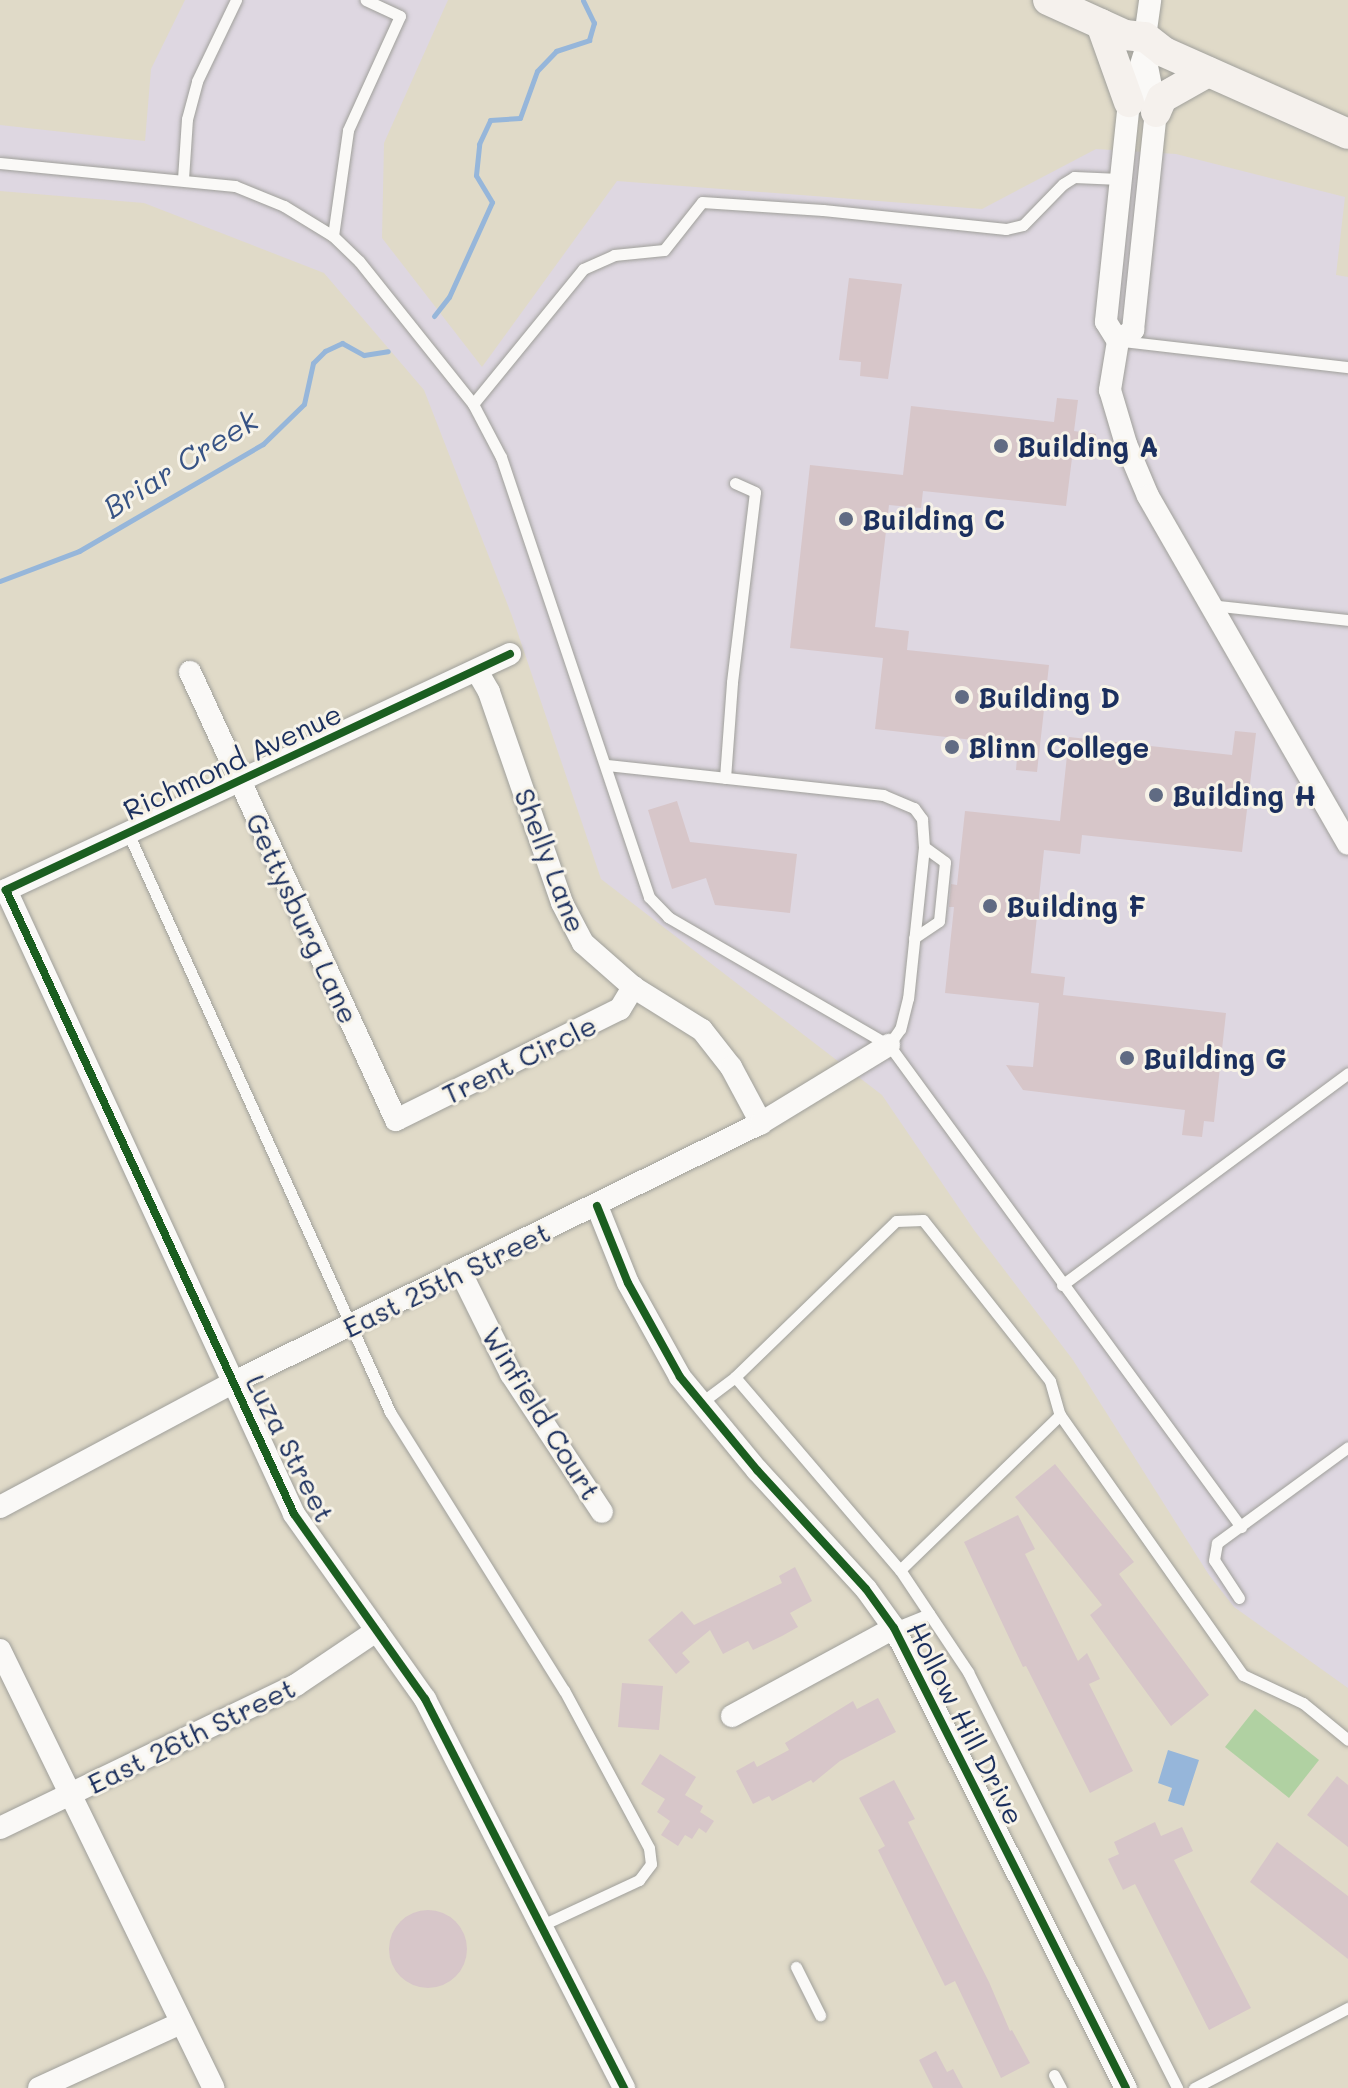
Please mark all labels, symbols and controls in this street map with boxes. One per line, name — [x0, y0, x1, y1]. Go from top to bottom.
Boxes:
water label: Briar Creek — [96, 401, 264, 525]
place label: Building A — [1017, 429, 1158, 463]
marker: Building A — [992, 437, 1010, 455]
place label: Building C — [862, 502, 1005, 536]
marker: Building C — [837, 510, 855, 528]
place label: Building D — [978, 680, 1120, 714]
marker: Building D — [953, 688, 971, 706]
street label: Richmond Avenue — [118, 696, 346, 826]
place label: Blinn College — [968, 730, 1149, 764]
marker: Blinn College — [943, 738, 961, 756]
place label: Building H — [1172, 778, 1317, 812]
street label: Shelly Lane — [508, 783, 594, 937]
marker: Building H — [1147, 786, 1165, 804]
street label: Gettysburg Lane — [240, 807, 366, 1029]
place label: Building F — [1006, 889, 1146, 923]
marker: Building F — [981, 897, 999, 915]
street label: Trent Circle — [436, 1007, 602, 1111]
place label: Building G — [1143, 1041, 1287, 1075]
marker: Building G — [1118, 1049, 1136, 1067]
street label: East 25th Street — [337, 1214, 555, 1344]
street label: Winfield Court — [475, 1320, 609, 1506]
street label: Luza Street — [239, 1369, 343, 1527]
street label: Hollow Hill Drive — [900, 1616, 1032, 1830]
street label: East 26th Street — [82, 1670, 300, 1800]

